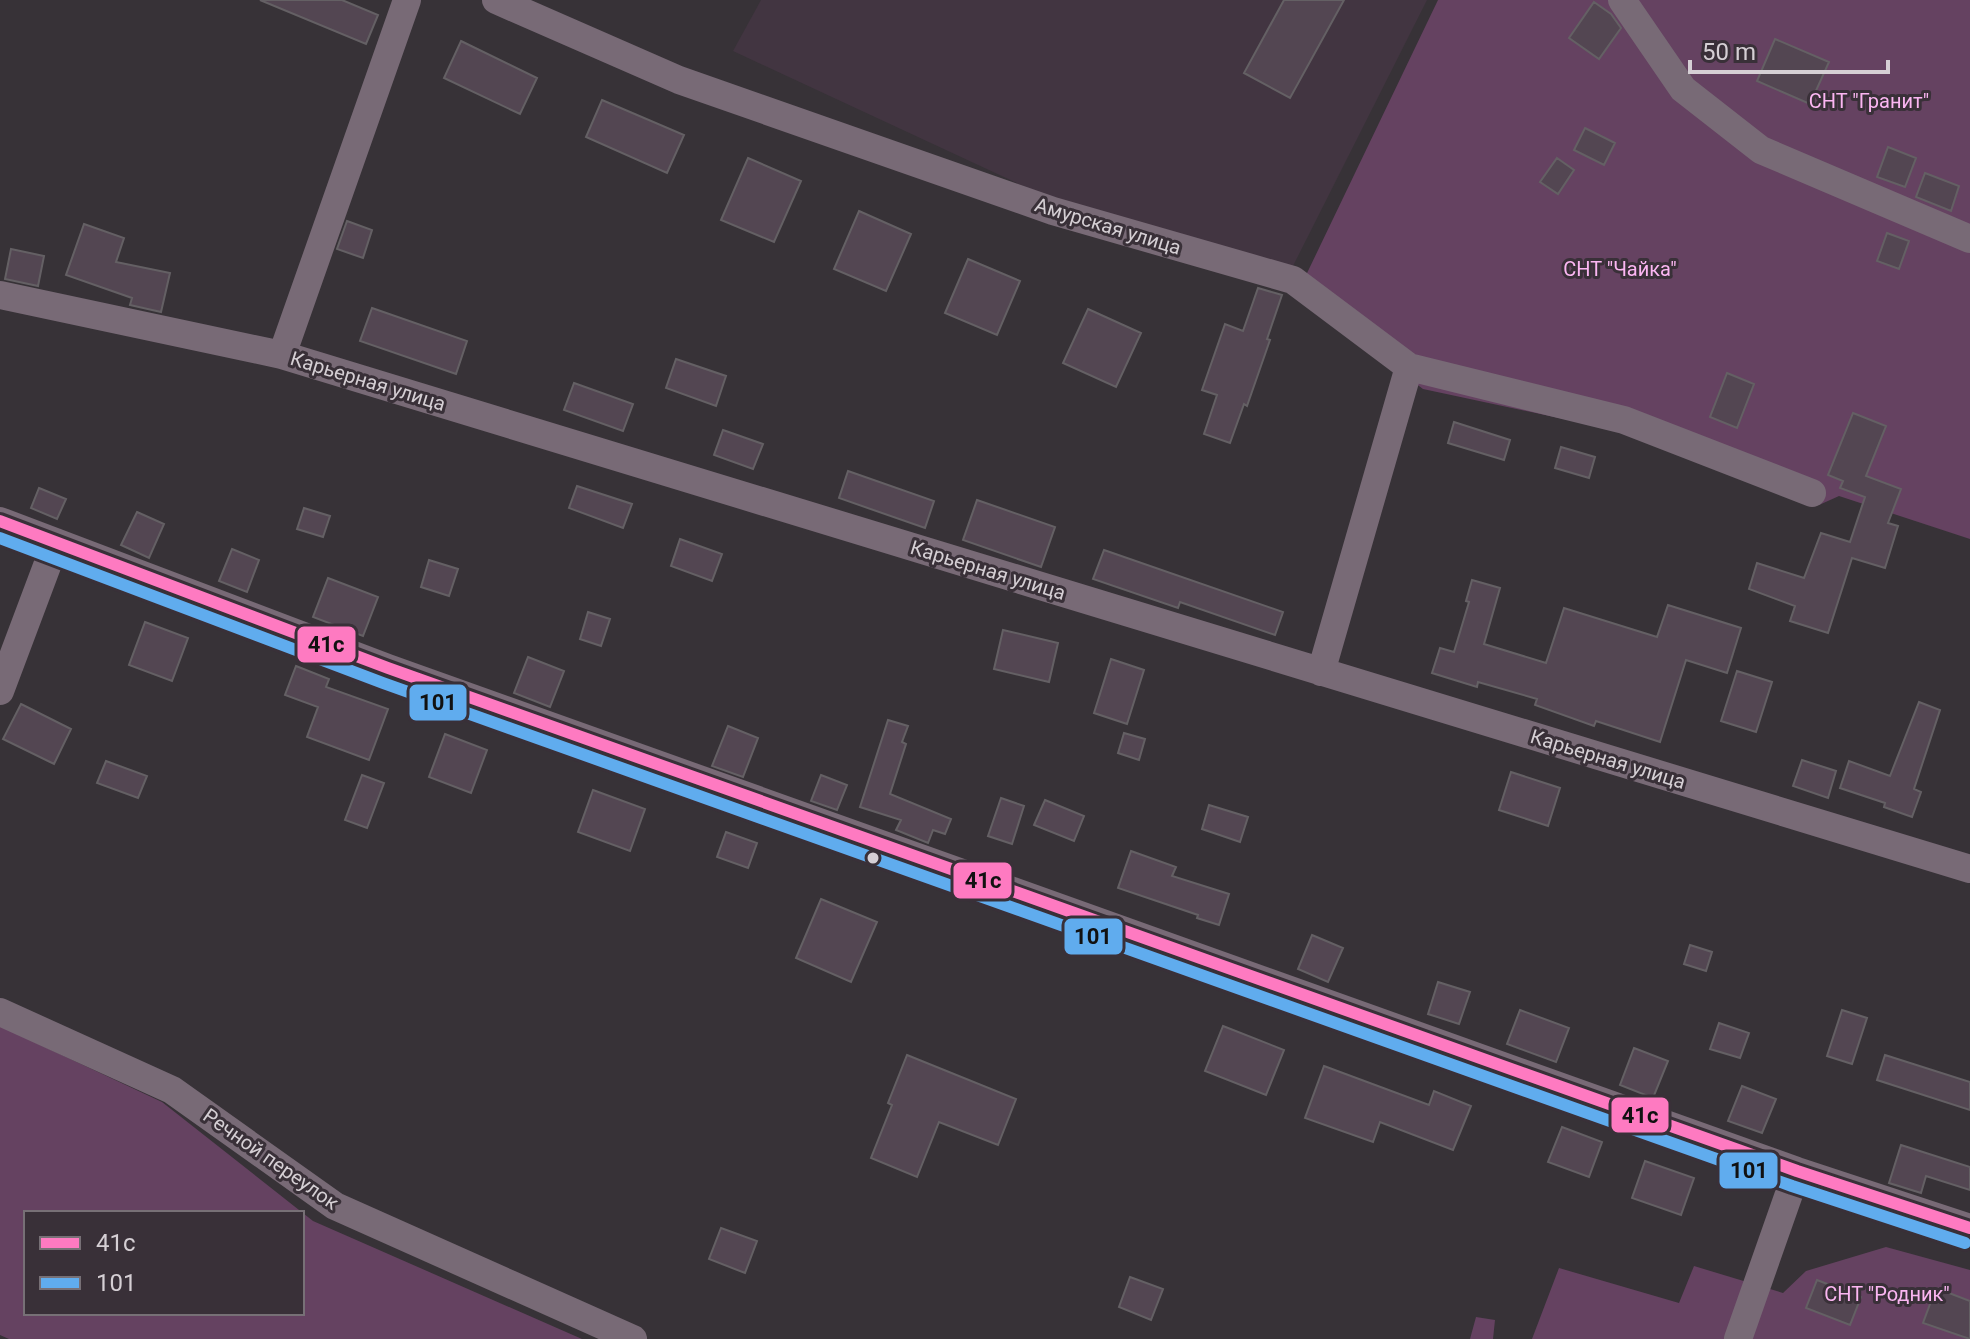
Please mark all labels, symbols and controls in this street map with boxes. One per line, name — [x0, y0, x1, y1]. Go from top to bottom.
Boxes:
scale bar — [1690, 24, 1888, 74]
text: 50 m — [1702, 38, 1756, 66]
park label: СНТ "Гранит" — [1809, 89, 1929, 113]
street label: Амурская улица — [1032, 192, 1184, 260]
park label: СНТ "Чайка" — [1563, 257, 1677, 281]
street label: Карьерная улица — [288, 346, 448, 416]
street label: Карьерная улица — [908, 535, 1068, 605]
line badge: 41с — [296, 625, 357, 664]
text: 41с — [308, 632, 344, 657]
line badge: 101 — [408, 683, 468, 722]
text: 101 — [419, 690, 457, 715]
street label: Карьерная улица — [1528, 724, 1688, 794]
unlabelled marker — [865, 850, 881, 866]
line badge: 41с — [952, 861, 1013, 900]
text: 41с — [965, 868, 1001, 893]
line badge: 101 — [1063, 917, 1124, 956]
text: 101 — [1074, 924, 1112, 949]
line badge: 41с — [1610, 1096, 1670, 1134]
street label: Речной переулок — [199, 1103, 344, 1215]
text: 41с — [1622, 1103, 1658, 1128]
line badge: 101 — [1718, 1151, 1779, 1190]
text: 101 — [1730, 1158, 1768, 1183]
legend — [24, 1211, 304, 1315]
text: 41с — [96, 1229, 136, 1257]
text: 101 — [96, 1269, 136, 1297]
park label: СНТ "Родник" — [1824, 1282, 1950, 1306]

